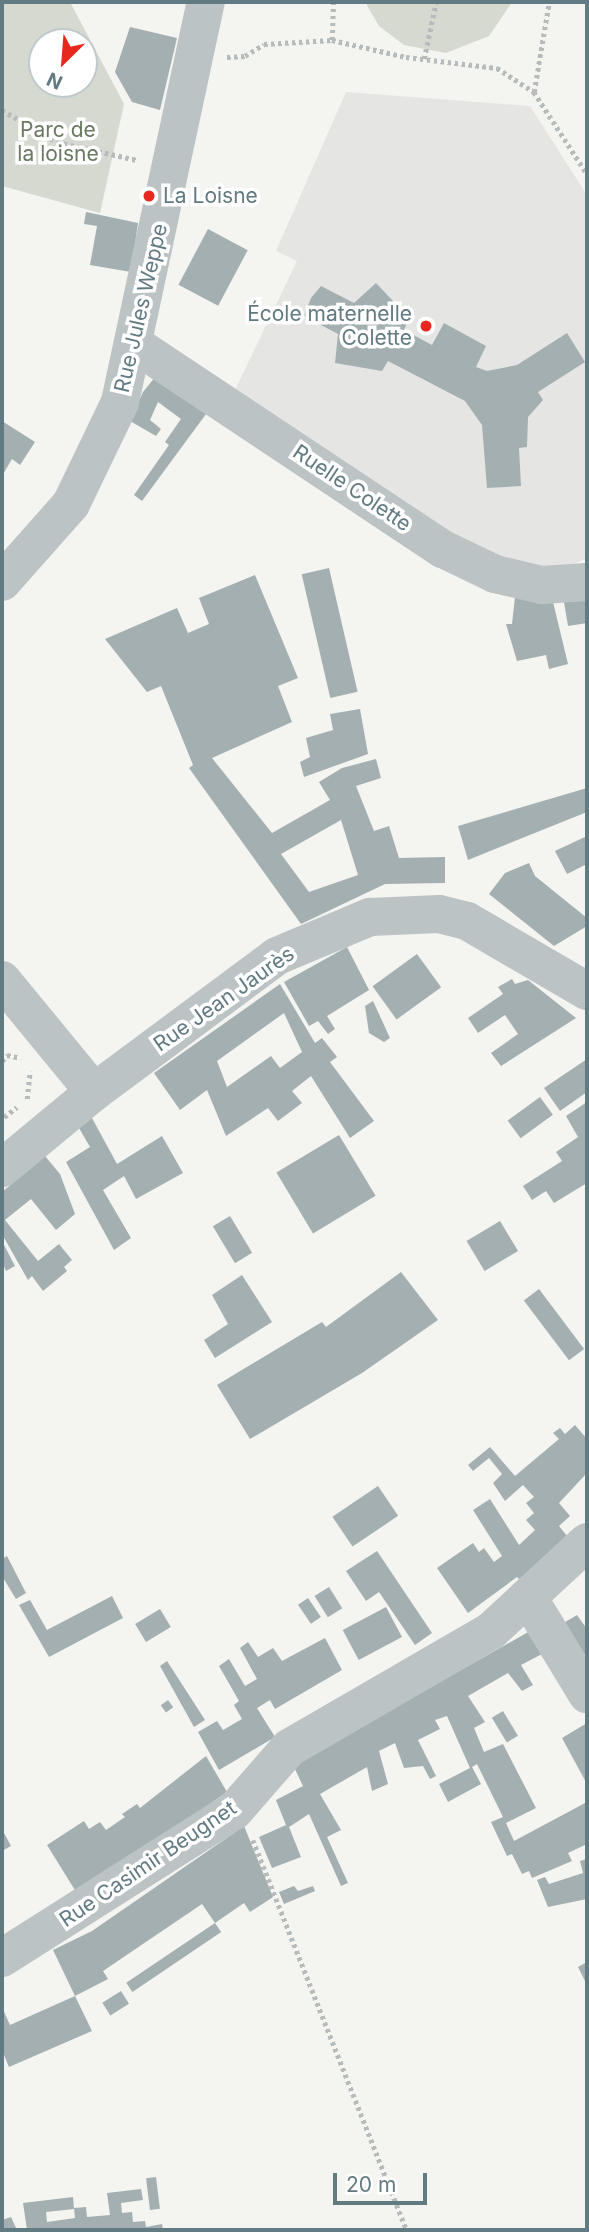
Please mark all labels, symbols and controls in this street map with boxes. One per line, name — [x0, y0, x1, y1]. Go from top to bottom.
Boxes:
north arrow — [28, 28, 98, 98]
text: N — [43, 67, 66, 94]
park label: Parc de la loisne — [17, 117, 99, 167]
place label: La Loisne — [163, 183, 258, 209]
marker: La Loisne — [141, 188, 157, 204]
street label: Rue Jules Weppe — [109, 221, 173, 395]
place label: École maternelle Colette — [247, 301, 412, 351]
marker: École maternelle Colette — [418, 318, 434, 334]
street label: Ruelle Colette — [288, 439, 416, 537]
street label: Rue Jean Jaurès — [149, 941, 299, 1057]
street label: Rue Casimir Beugnet — [55, 1796, 241, 1932]
scale bar — [337, 2158, 432, 2202]
text: 20 m — [346, 2172, 396, 2197]

